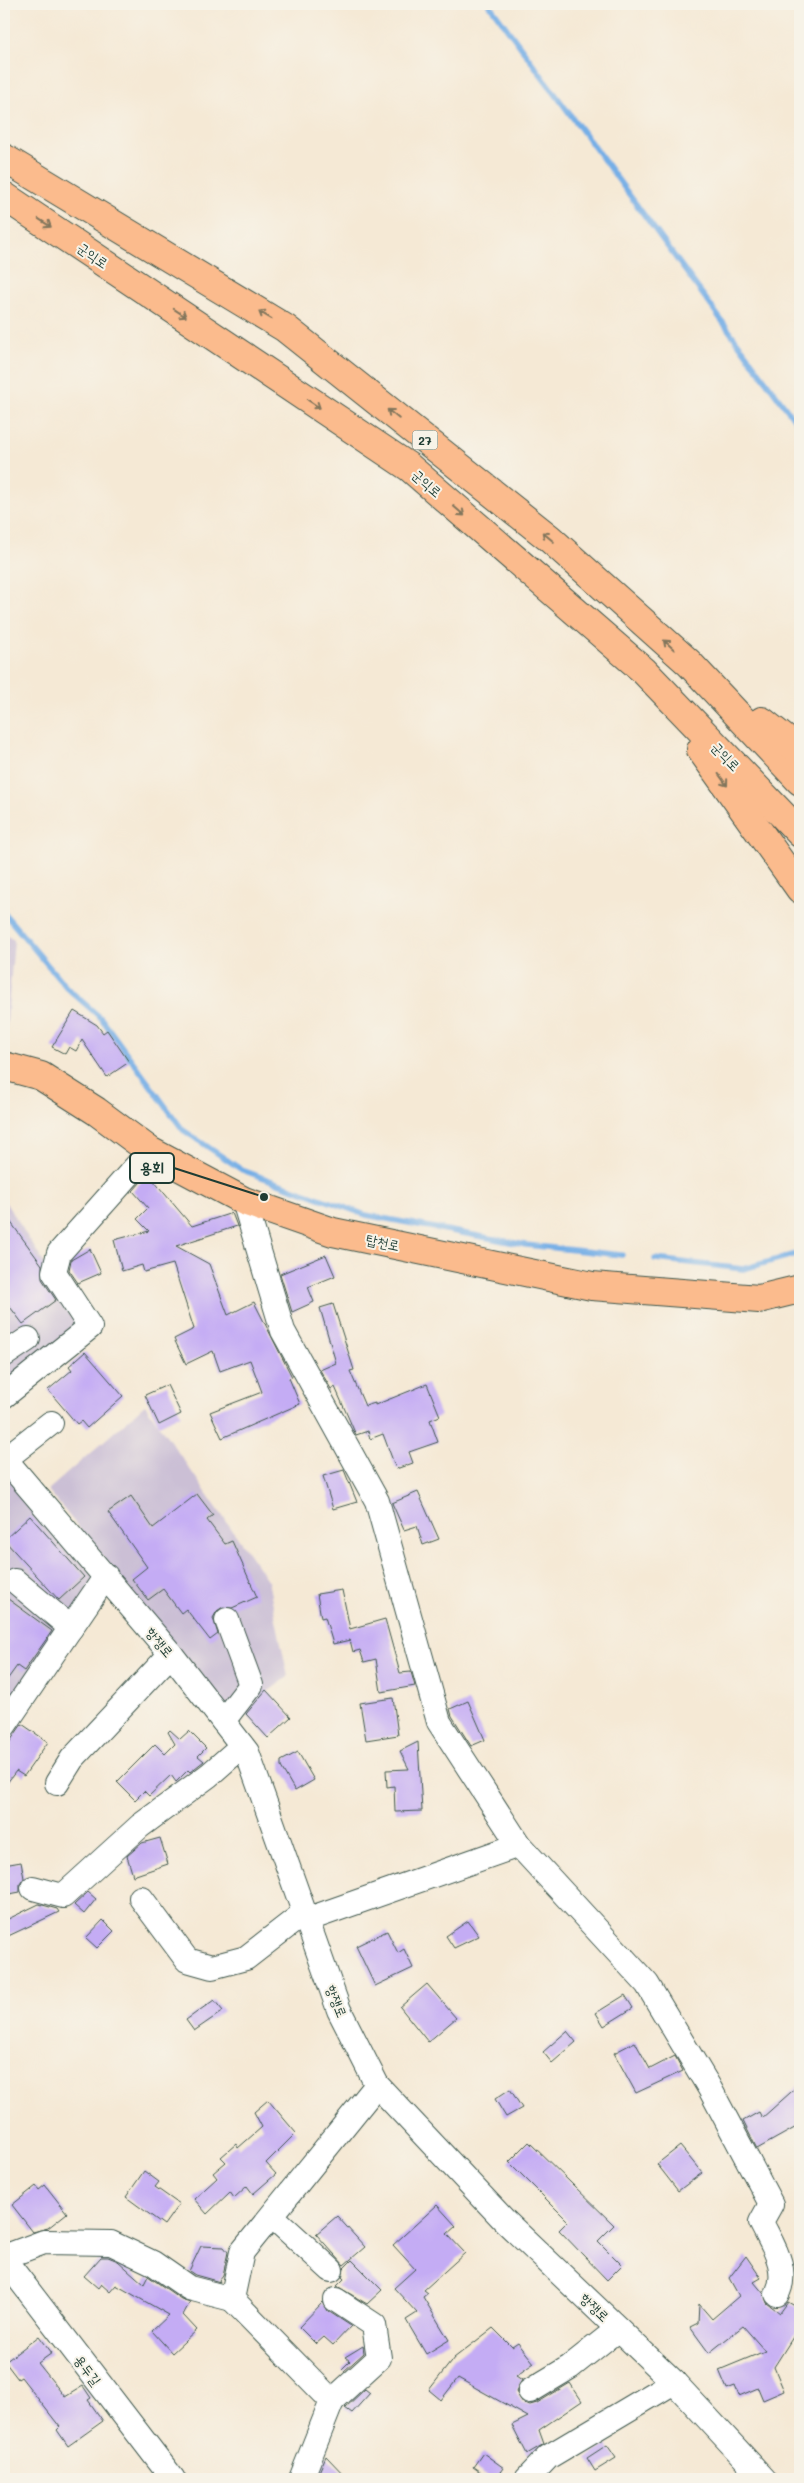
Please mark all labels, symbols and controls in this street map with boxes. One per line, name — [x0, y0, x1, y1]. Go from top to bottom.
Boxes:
one-way arrow — [37, 218, 51, 228]
street label: 군익로 — [74, 238, 112, 272]
one-way arrow — [172, 308, 186, 318]
one-way arrow — [258, 310, 272, 320]
one-way arrow — [307, 399, 321, 409]
one-way arrow — [387, 409, 400, 420]
road number: 27 — [412, 430, 438, 450]
street label: 군익로 — [408, 465, 446, 501]
one-way arrow — [452, 505, 465, 517]
one-way arrow — [542, 532, 555, 543]
one-way arrow — [663, 639, 676, 651]
street label: 군익로 — [707, 737, 745, 775]
one-way arrow — [717, 773, 728, 786]
callout: 용회 — [130, 1153, 174, 1183]
text: 용회 — [140, 1157, 164, 1177]
street label: 탑천로 — [364, 1229, 402, 1255]
street label: 항쟁로 — [142, 1623, 178, 1661]
street label: 항쟁로 — [322, 1982, 352, 2020]
street label: 항쟁로 — [576, 2288, 614, 2326]
street label: 용두길 — [70, 2351, 106, 2390]

